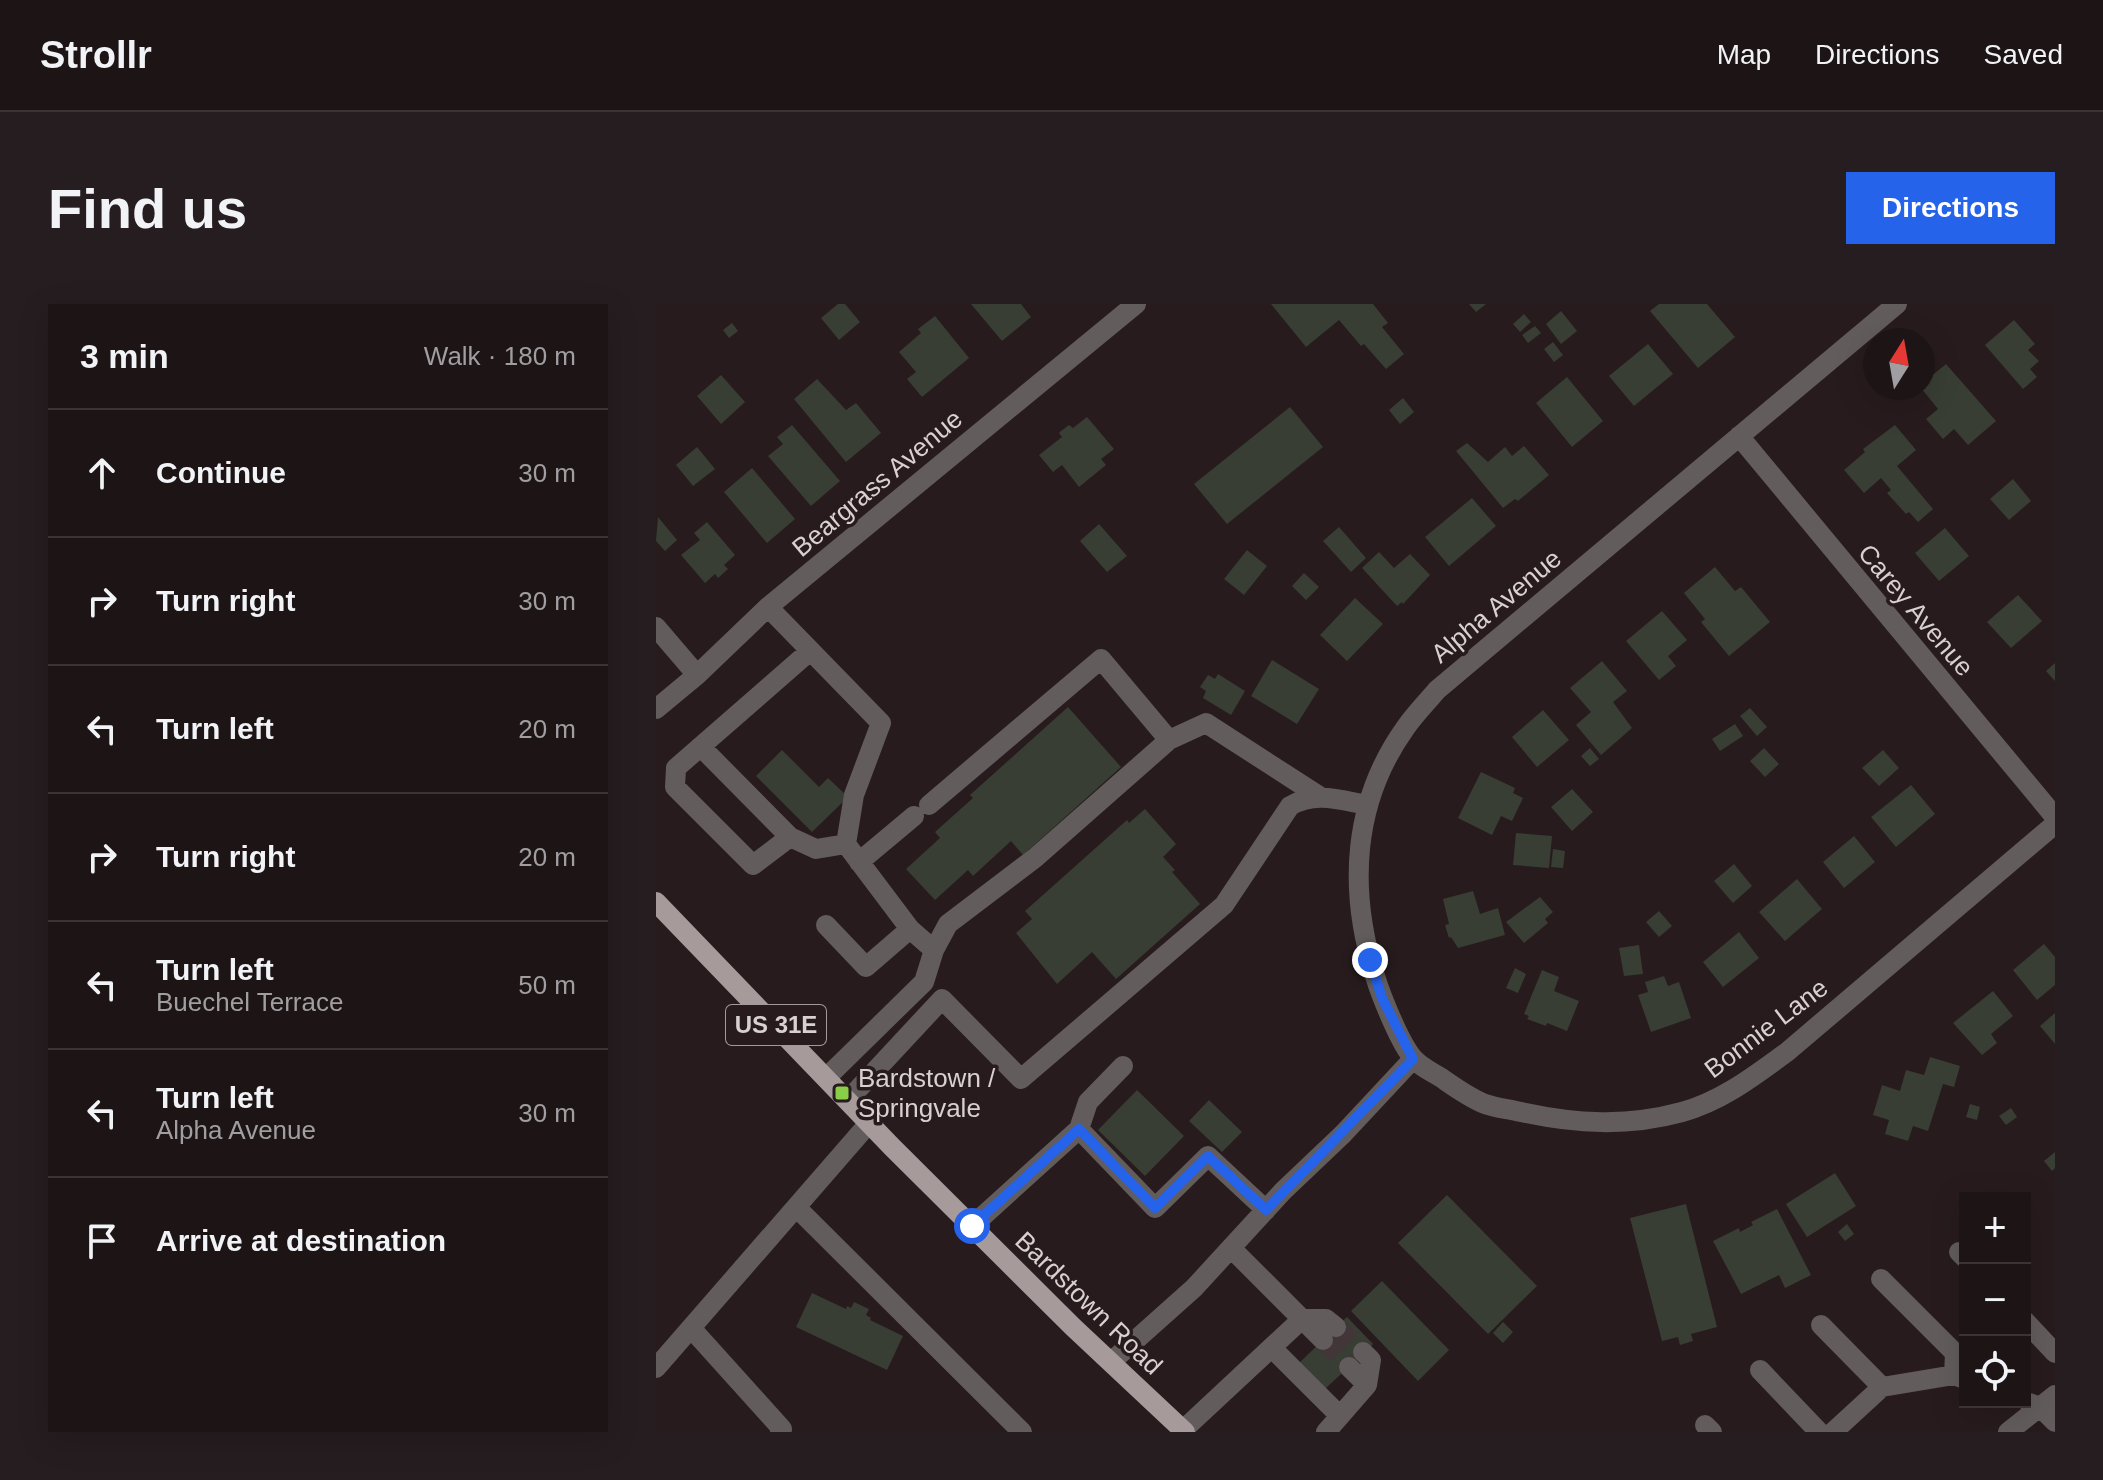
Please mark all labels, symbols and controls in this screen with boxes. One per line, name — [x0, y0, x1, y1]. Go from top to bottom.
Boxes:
text: Strollr — [40, 34, 152, 76]
text: Map — [1717, 39, 1771, 70]
text: Directions — [1815, 39, 1940, 70]
text: Saved — [1984, 39, 2063, 70]
button: Directions — [1846, 172, 2055, 244]
text: Find us — [48, 177, 247, 240]
north arrow — [1863, 328, 1935, 400]
text: 3 min — [80, 337, 169, 375]
text: Walk · 180 m — [424, 341, 576, 371]
street label: Beargrass Avenue — [786, 403, 968, 563]
icon: ahead — [80, 451, 124, 495]
text: Continue — [156, 456, 286, 489]
text: 30 m — [518, 458, 576, 488]
street label: Carey Avenue — [1852, 538, 1980, 682]
street label: Alpha Avenue — [1425, 543, 1567, 669]
icon: right — [80, 579, 124, 623]
text: Turn right — [156, 584, 295, 617]
text: 30 m — [518, 586, 576, 616]
icon: left — [80, 707, 124, 751]
text: Turn left — [156, 712, 274, 745]
text: 20 m — [518, 714, 576, 744]
icon: right — [80, 835, 124, 879]
text: Turn right — [156, 840, 295, 873]
text: 20 m — [518, 842, 576, 872]
route end — [1352, 942, 1388, 978]
text: Turn left — [156, 953, 274, 986]
icon: left — [80, 963, 124, 1007]
text: 50 m — [518, 970, 576, 1000]
street label: Bonnie Lane — [1699, 972, 1833, 1084]
text: Buechel Terrace — [156, 987, 343, 1017]
road number: US 31E — [726, 1005, 826, 1045]
place label: Bardstown / Springvale — [858, 1063, 996, 1123]
text: Turn left — [156, 1081, 274, 1114]
marker: Bardstown / Springvale — [833, 1084, 851, 1102]
icon: left — [80, 1091, 124, 1135]
text: 30 m — [518, 1098, 576, 1128]
text: Alpha Avenue — [156, 1115, 316, 1145]
map controls — [1959, 1192, 2031, 1408]
button: + — [1959, 1192, 2031, 1264]
route start — [954, 1208, 990, 1244]
icon: arrive — [80, 1219, 124, 1263]
text: Arrive at destination — [156, 1224, 446, 1257]
street label: Bardstown Road — [1009, 1225, 1169, 1381]
button: − — [1959, 1264, 2031, 1336]
button: locate — [1959, 1336, 2031, 1408]

